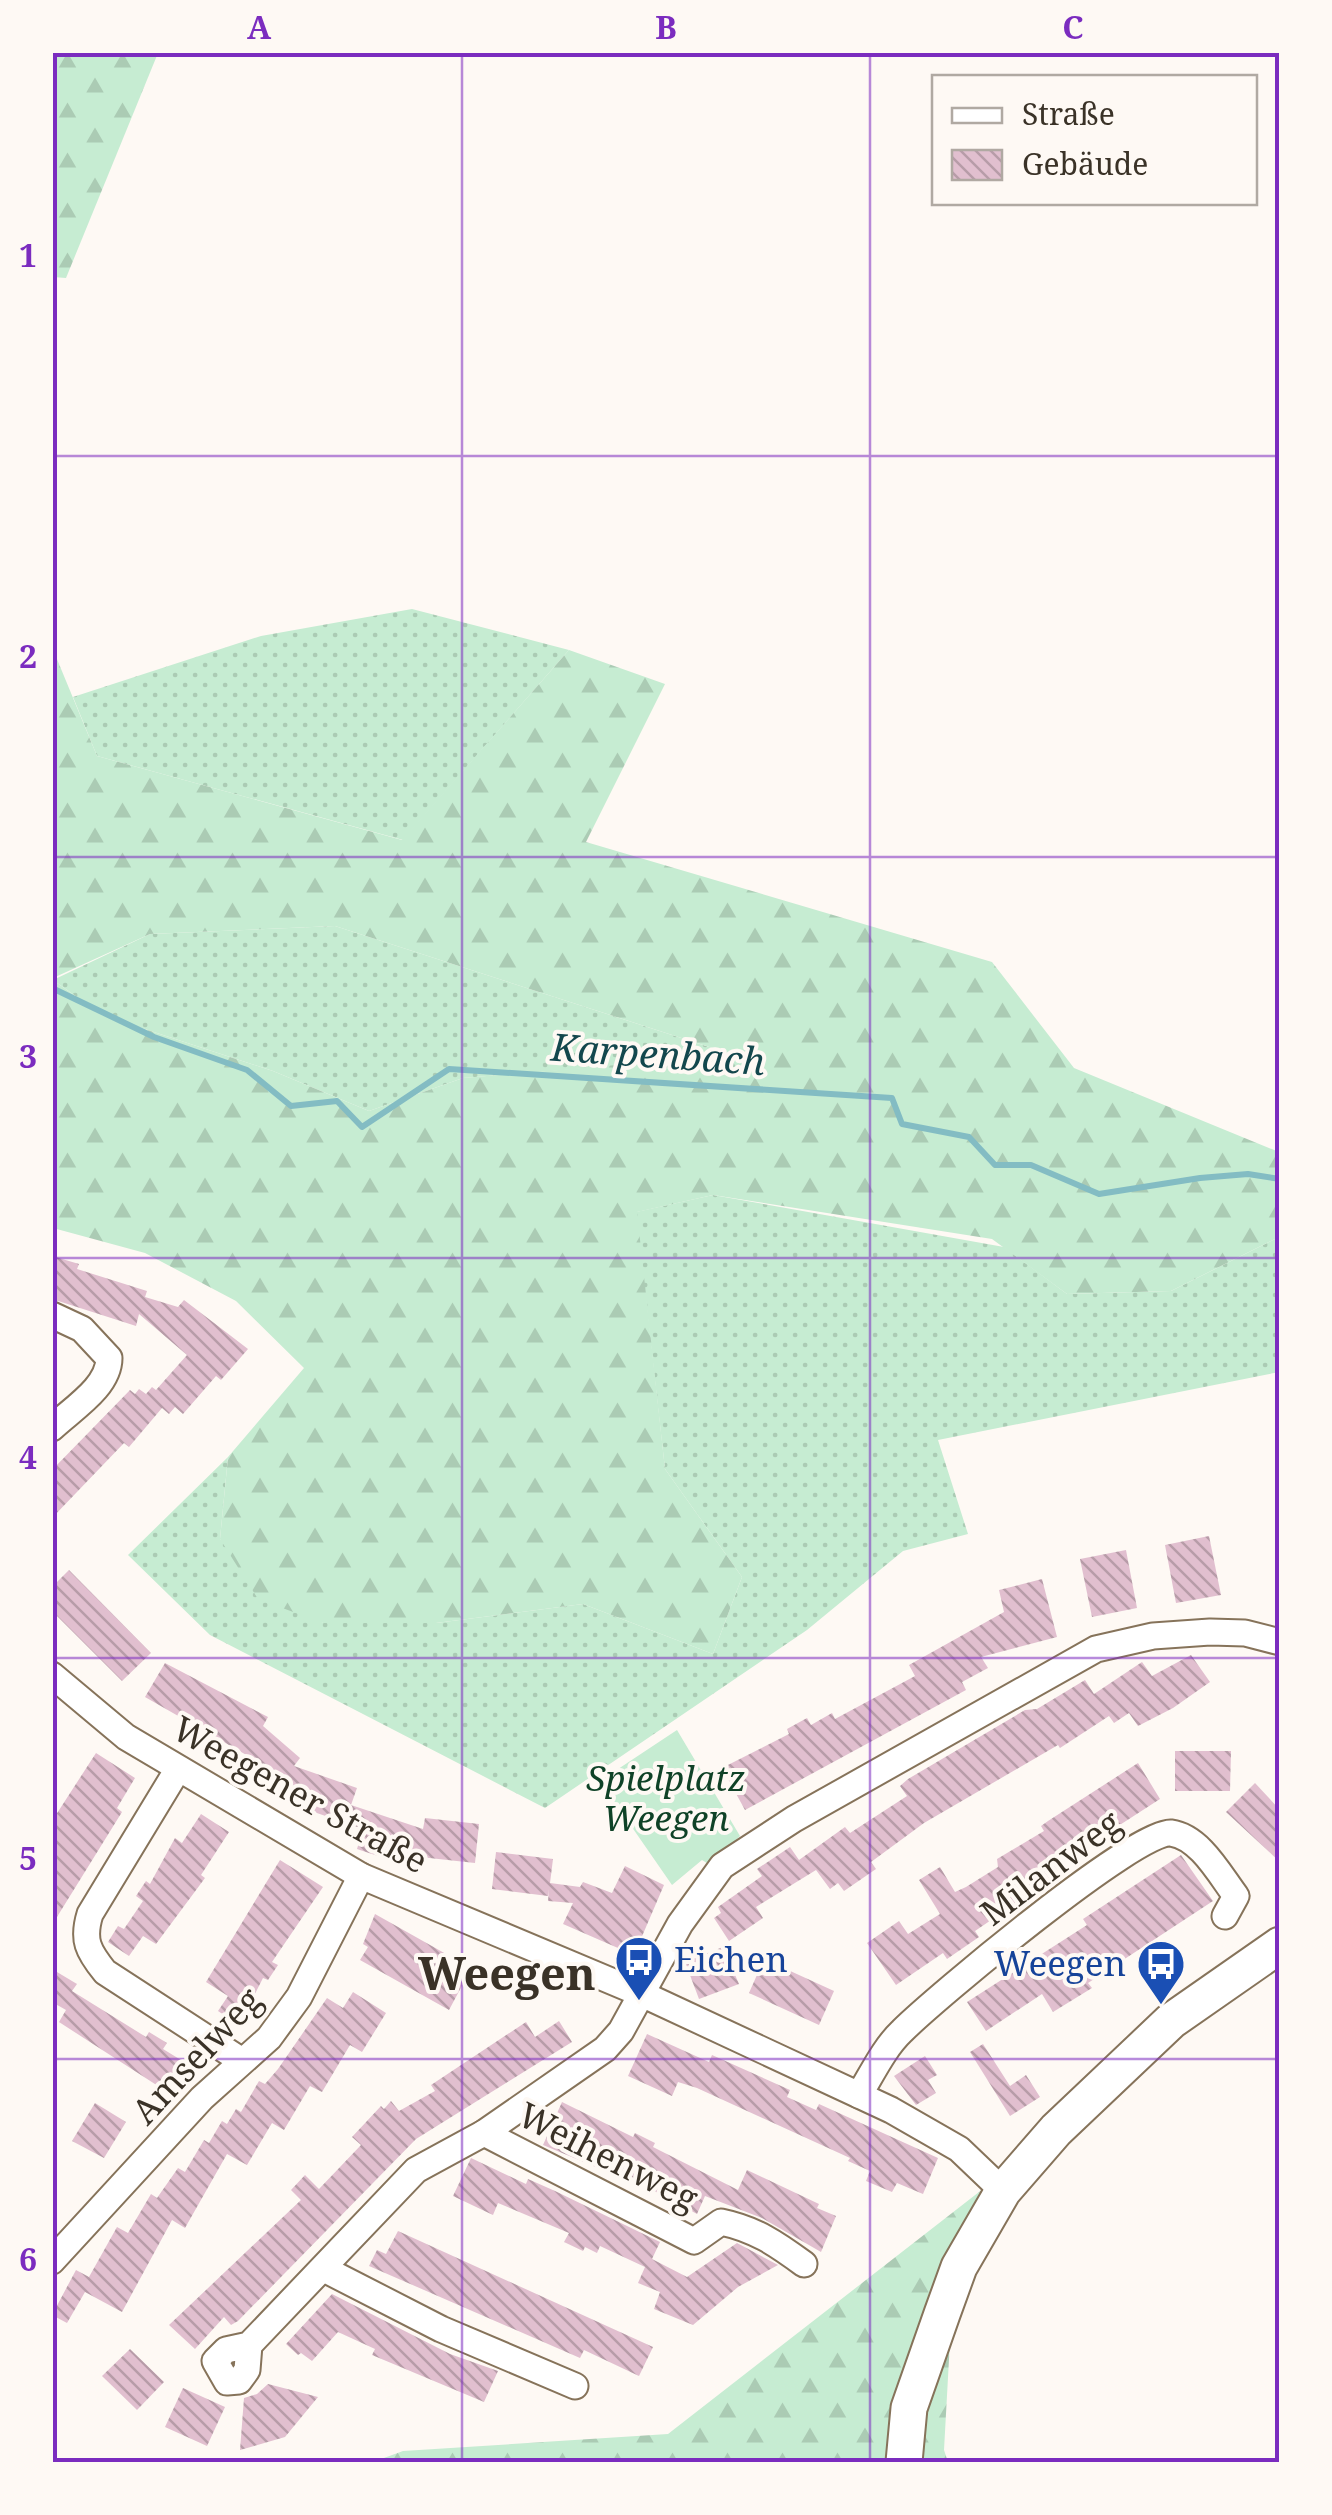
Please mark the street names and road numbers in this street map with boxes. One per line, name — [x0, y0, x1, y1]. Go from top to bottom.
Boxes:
street label: Weegener Straße — [165, 1704, 437, 1883]
street label: Milanweg — [970, 1798, 1130, 1935]
street label: Amselweg — [120, 1976, 271, 2133]
street label: Weihenweg — [511, 2090, 707, 2221]

